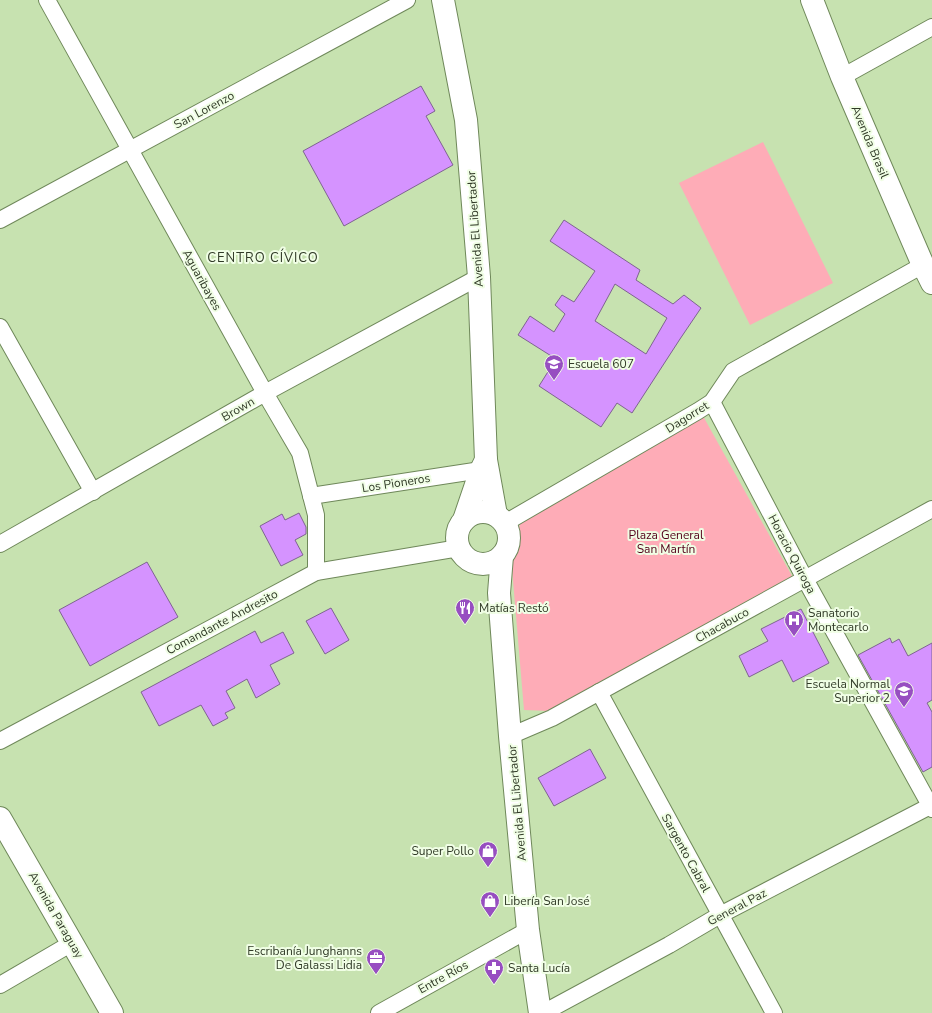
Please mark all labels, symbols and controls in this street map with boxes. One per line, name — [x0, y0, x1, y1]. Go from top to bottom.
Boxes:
street label: San Lorenzo — [171, 87, 237, 133]
street label: Avenida Brasil — [847, 103, 893, 181]
street label: Avenida El Libertador — [463, 170, 487, 288]
street label: Aguaribayes — [179, 247, 225, 314]
district label: CENTRO CÍVICO — [207, 248, 319, 267]
school or university icon: Escuela 607 — [543, 353, 565, 381]
place label: Escuela 607 — [568, 356, 634, 372]
street label: Brown — [218, 393, 258, 425]
street label: Dagorret — [662, 397, 712, 437]
street label: Los Pioneros — [361, 470, 431, 496]
street label: Horacio Quiroga — [764, 512, 820, 596]
park label: Plaza General San Martín — [629, 527, 704, 557]
street label: Comandante Andresito — [163, 586, 281, 658]
restaurant icon: Matías Restó — [454, 597, 476, 625]
place label: Matías Restó — [479, 600, 549, 616]
street label: Chacabuco — [692, 604, 752, 646]
place label: Sanatorio Montecarlo — [808, 605, 869, 635]
hospital icon: Sanatorio Montecarlo — [783, 609, 805, 637]
place label: Escuela Normal Superior 2 — [806, 676, 890, 706]
school or university icon: Escuela Normal Superior 2 — [893, 680, 915, 708]
street label: Avenida El Libertador — [504, 744, 530, 862]
street label: Sargento Cabral — [658, 811, 714, 896]
shop icon: Super Pollo — [477, 840, 499, 868]
place label: Super Pollo — [411, 843, 474, 859]
street label: Avenida Paraguay — [25, 869, 88, 962]
street label: General Paz — [705, 885, 770, 929]
shop icon: Libería San José — [479, 890, 501, 918]
place label: Libería San José — [504, 893, 590, 909]
place label: Escribanía Junghanns De Galassi Lidia — [247, 943, 362, 973]
office icon: Escribanía Junghanns De Galassi Lidia — [365, 947, 387, 975]
street label: Entre Ríos — [415, 957, 471, 997]
pharmacy icon: Santa Lucía — [483, 957, 505, 985]
place label: Santa Lucía — [508, 960, 570, 976]

